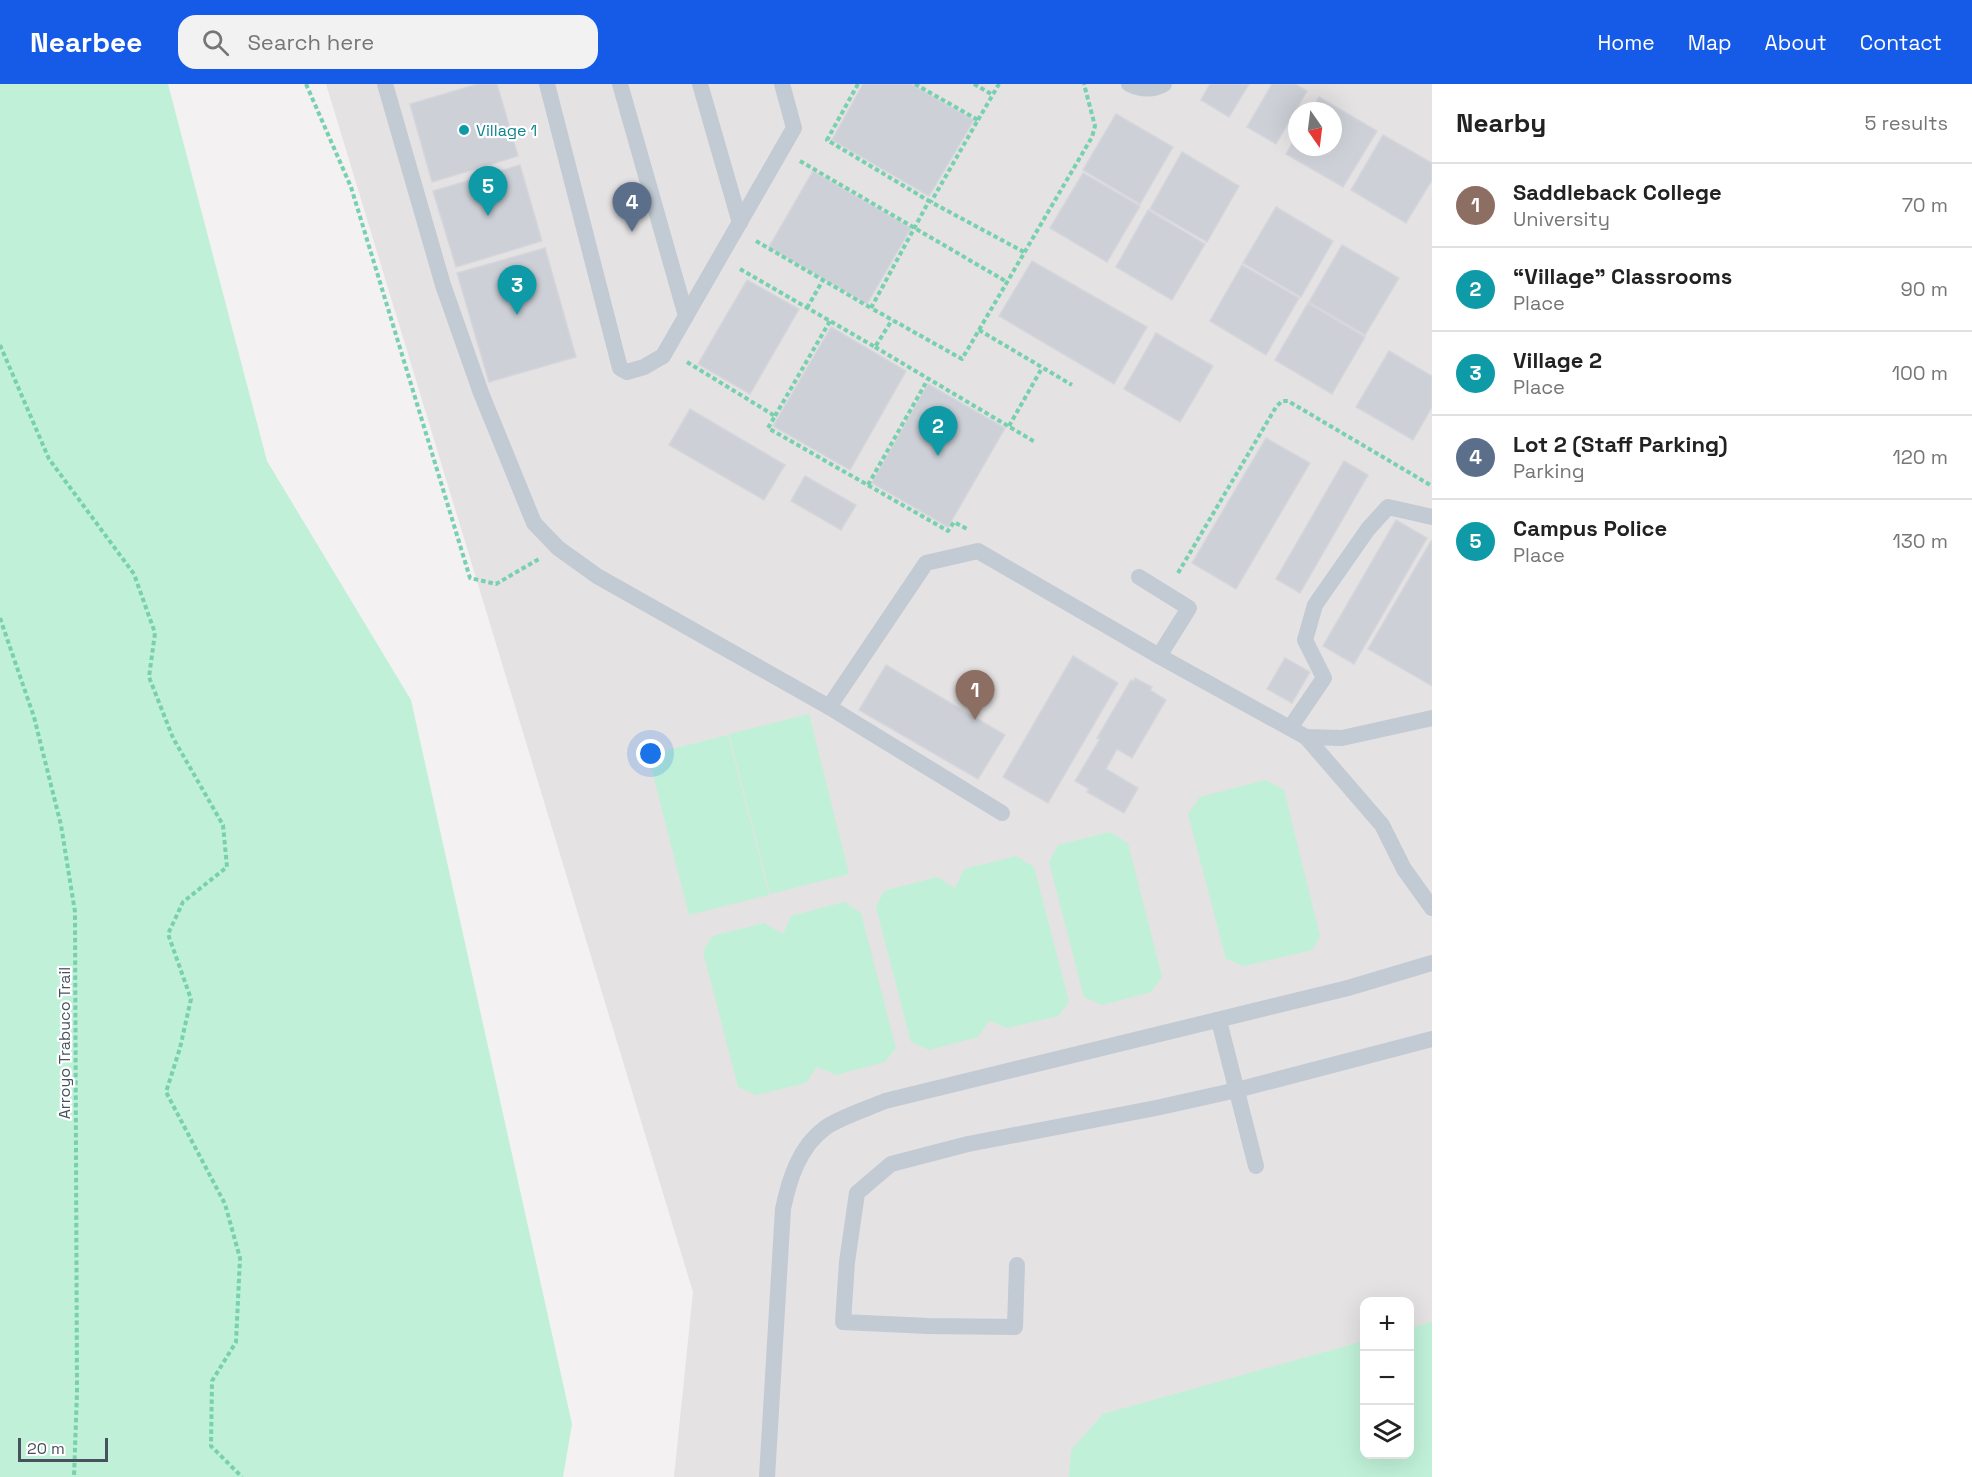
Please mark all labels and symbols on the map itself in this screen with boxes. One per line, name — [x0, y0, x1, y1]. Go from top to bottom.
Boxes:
north arrow — [1288, 102, 1342, 156]
place label: Village 1 — [476, 120, 537, 141]
marker: Village 1 — [457, 123, 471, 137]
pin: 5 — [468, 166, 508, 216]
pin: 4 — [612, 182, 652, 232]
pin: 3 — [498, 266, 536, 315]
pin: 2 — [918, 406, 958, 456]
pin: 1 — [956, 670, 994, 720]
your location — [636, 739, 665, 768]
street label: Arroyo Trabuco Trail — [54, 967, 75, 1119]
scale bar — [18, 1435, 108, 1462]

